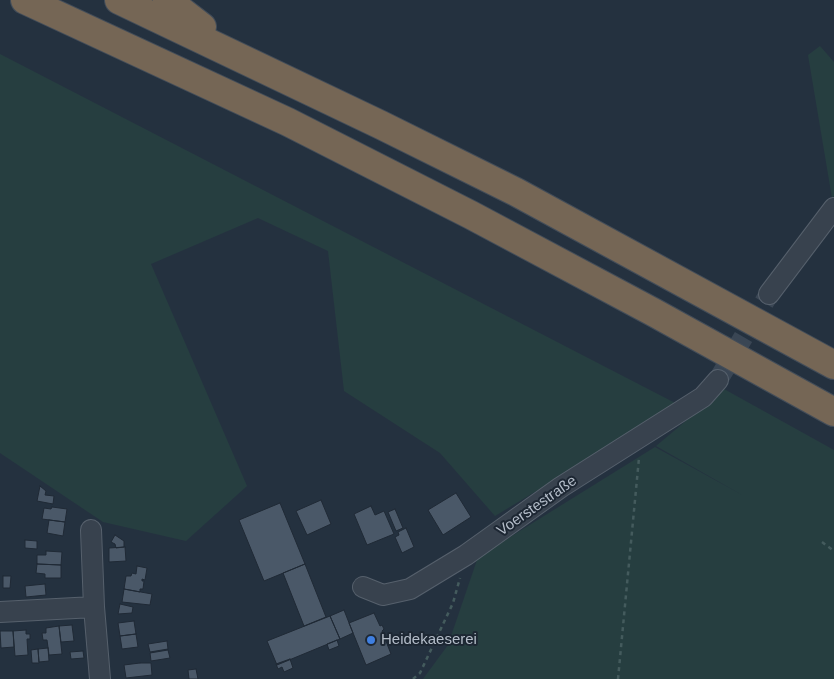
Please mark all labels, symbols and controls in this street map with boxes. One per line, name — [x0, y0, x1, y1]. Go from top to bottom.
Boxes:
street label: Voerstestraße — [494, 472, 580, 540]
place label: Heidekaeserei — [381, 631, 477, 649]
marker: Heidekaeserei — [365, 634, 377, 646]

